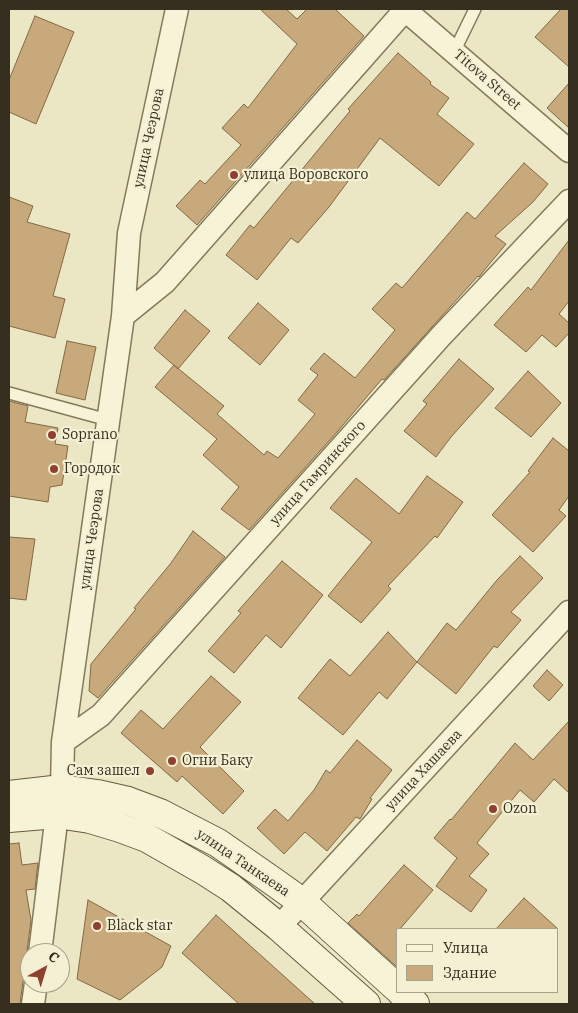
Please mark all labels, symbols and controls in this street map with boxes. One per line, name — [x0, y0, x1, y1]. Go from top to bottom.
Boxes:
street label: Titova Street — [450, 46, 524, 114]
street label: улица Чеэрова — [130, 86, 168, 190]
place label: улица Воровского — [244, 167, 368, 183]
marker: улица Воровского — [228, 169, 240, 181]
street label: улица Гамринского — [267, 417, 369, 529]
place label: Soprano — [62, 427, 117, 443]
marker: Soprano — [46, 429, 58, 441]
place label: Городок — [64, 461, 120, 477]
marker: Городок — [48, 463, 60, 475]
street label: улица Чеэрова — [77, 487, 107, 591]
street label: улица Хашаева — [382, 726, 466, 814]
place label: Огни Баку — [182, 753, 253, 769]
marker: Огни Баку — [166, 755, 178, 767]
place label: Сам зашел — [67, 763, 140, 779]
marker: Сам зашел — [144, 765, 156, 777]
place label: Ozon — [503, 801, 537, 817]
marker: Ozon — [487, 803, 499, 815]
street label: улица Танкаева — [193, 826, 293, 900]
place label: Black star — [107, 918, 172, 934]
marker: Black star — [91, 920, 103, 932]
legend — [396, 928, 558, 993]
text: Улица — [443, 938, 488, 957]
north arrow — [20, 943, 70, 993]
text: С — [45, 947, 63, 967]
text: Здание — [443, 963, 497, 982]

